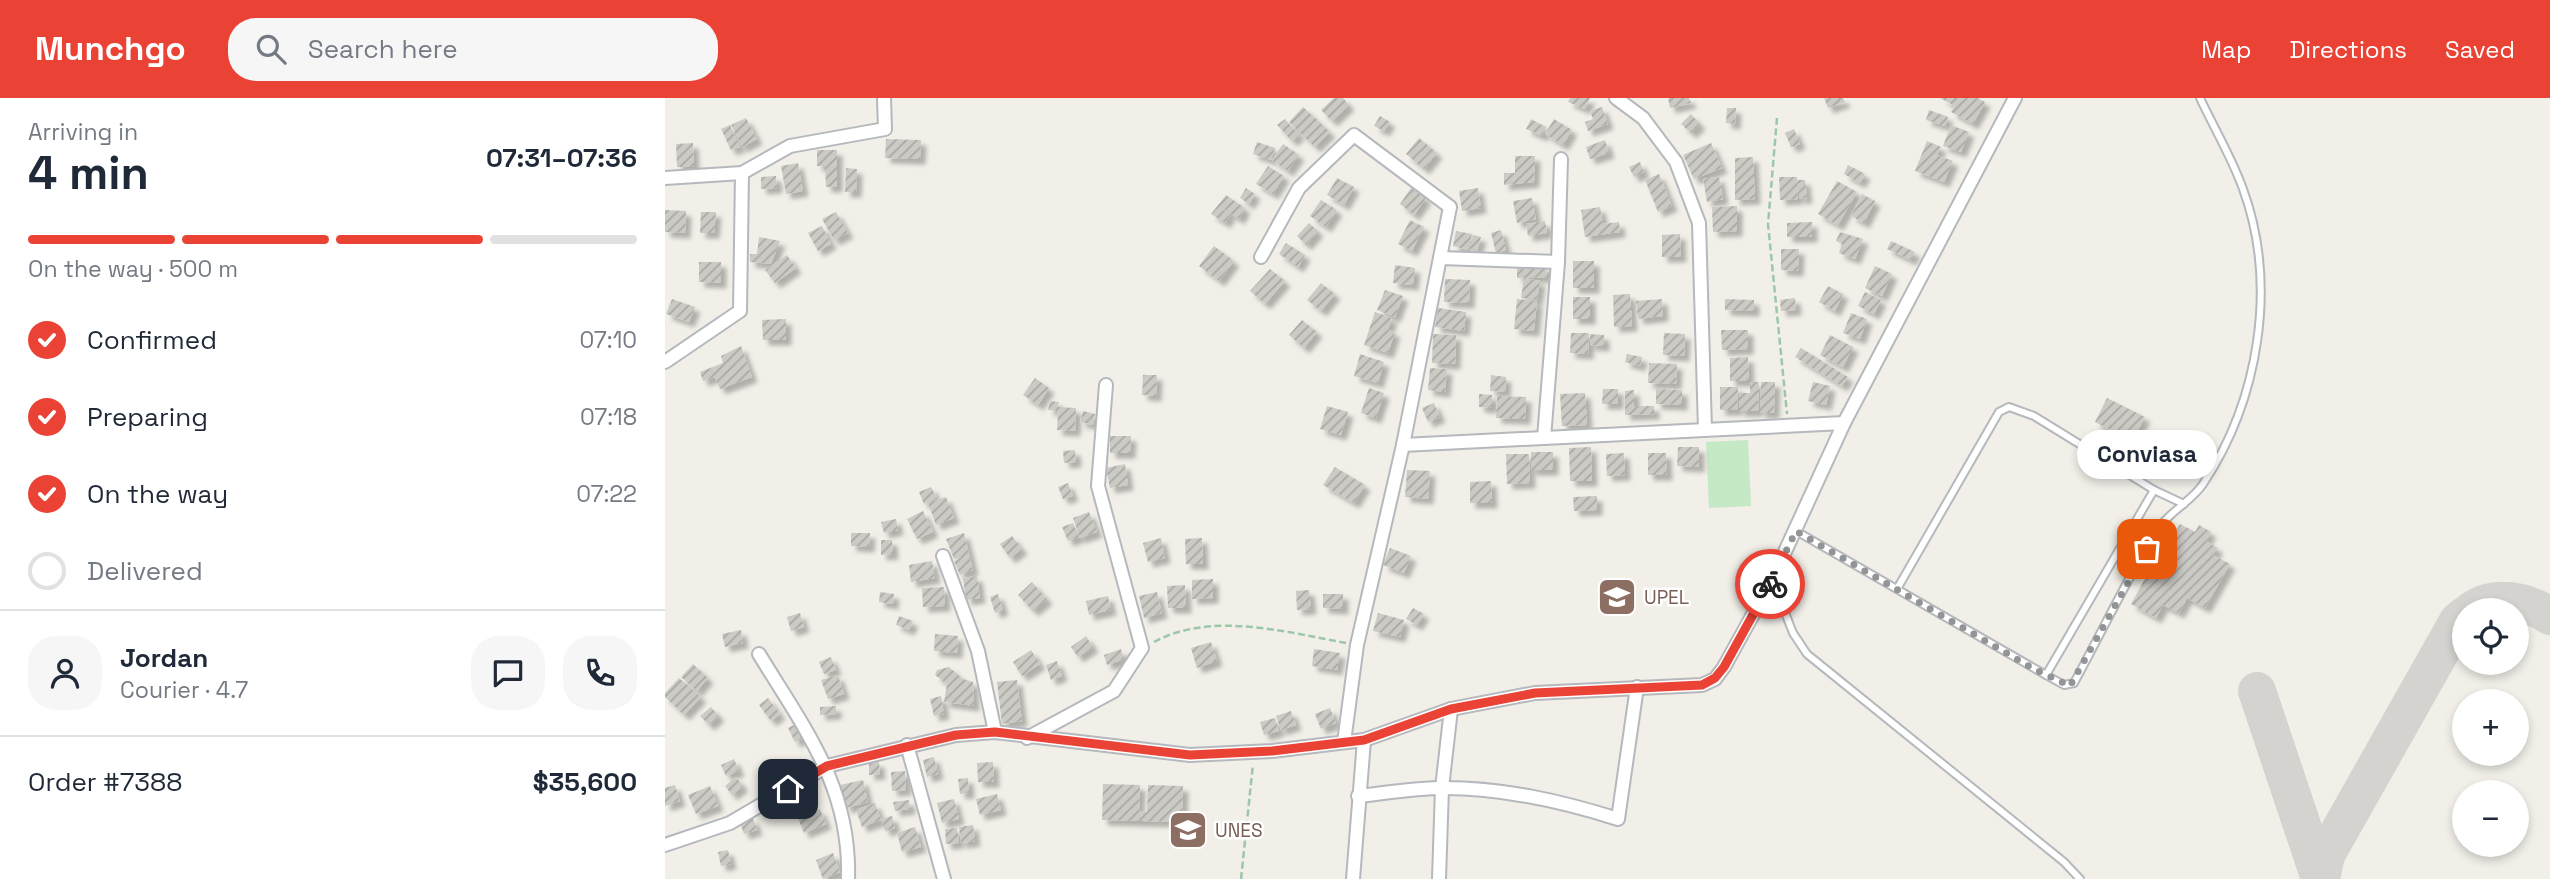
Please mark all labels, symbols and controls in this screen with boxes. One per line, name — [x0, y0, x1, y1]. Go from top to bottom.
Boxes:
search box — [228, 18, 718, 81]
text: Munchgo — [35, 28, 186, 70]
icon: search — [252, 30, 290, 68]
text: Search here — [308, 32, 458, 66]
text: Map — [2201, 34, 2251, 65]
text: Directions — [2289, 34, 2407, 65]
text: Saved — [2445, 34, 2515, 65]
text: Arriving in — [28, 117, 138, 147]
text: 07:31–07:36 — [486, 141, 637, 175]
text: 4 min — [28, 144, 149, 202]
text: On the way · 500 m — [28, 254, 238, 284]
icon: check — [28, 321, 66, 359]
text: Confirmed — [87, 323, 217, 357]
text: 07:10 — [580, 325, 637, 355]
icon: check — [28, 398, 66, 436]
text: Preparing — [87, 400, 208, 434]
text: 07:18 — [580, 402, 637, 432]
callout: Conviasa — [2077, 430, 2217, 479]
text: Conviasa — [2097, 439, 2197, 469]
icon: check — [28, 475, 66, 513]
text: On the way — [87, 477, 228, 511]
text: 07:22 — [576, 479, 637, 509]
pin — [2117, 519, 2177, 579]
icon: bag — [2128, 530, 2166, 568]
courier — [1735, 549, 1805, 619]
text: Delivered — [87, 554, 203, 588]
icon: bike — [1751, 565, 1789, 603]
school or university icon: UPEL — [1596, 576, 1638, 618]
place label: UPEL — [1644, 585, 1689, 610]
map controls — [2452, 598, 2529, 857]
button: locate — [2452, 598, 2529, 675]
button: person — [28, 636, 102, 710]
button: chat — [471, 636, 545, 710]
button: phone — [563, 636, 637, 710]
text: Jordan — [120, 641, 208, 675]
text: Courier · 4.7 — [120, 675, 248, 705]
button: + — [2452, 689, 2529, 766]
pin — [758, 759, 818, 819]
text: Order #7388 — [28, 765, 182, 799]
text: $35,600 — [533, 765, 637, 799]
icon: home — [769, 770, 807, 808]
button: − — [2452, 780, 2529, 857]
school or university icon: UNES — [1167, 809, 1209, 851]
place label: UNES — [1215, 818, 1263, 843]

